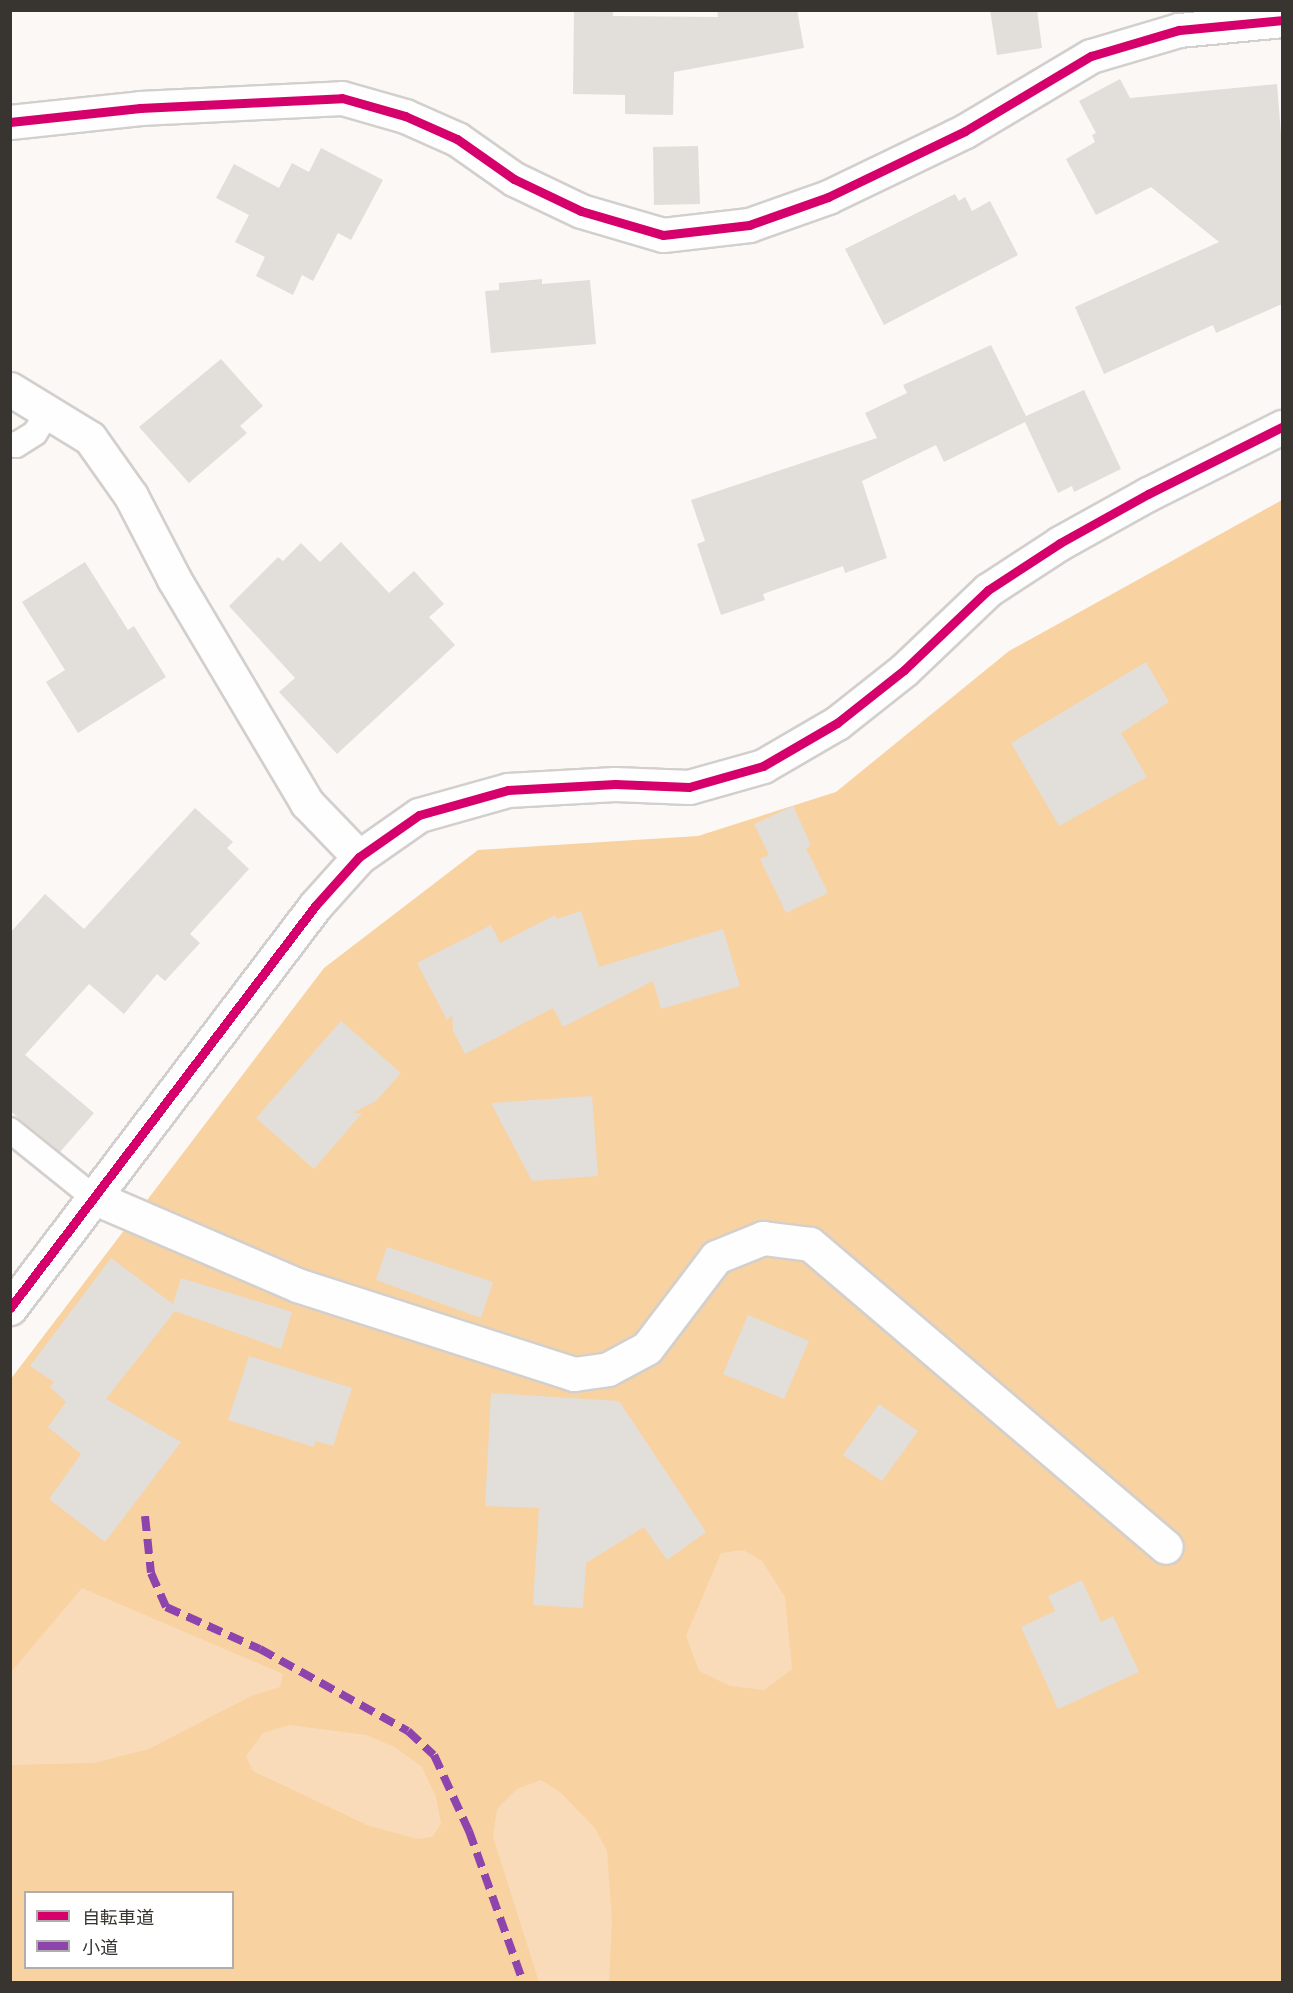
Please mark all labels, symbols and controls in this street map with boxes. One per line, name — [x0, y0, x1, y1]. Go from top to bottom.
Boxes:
legend — [24, 1891, 234, 1969]
text: 自転車道 — [82, 1905, 154, 1929]
text: 小道 — [82, 1935, 118, 1959]

